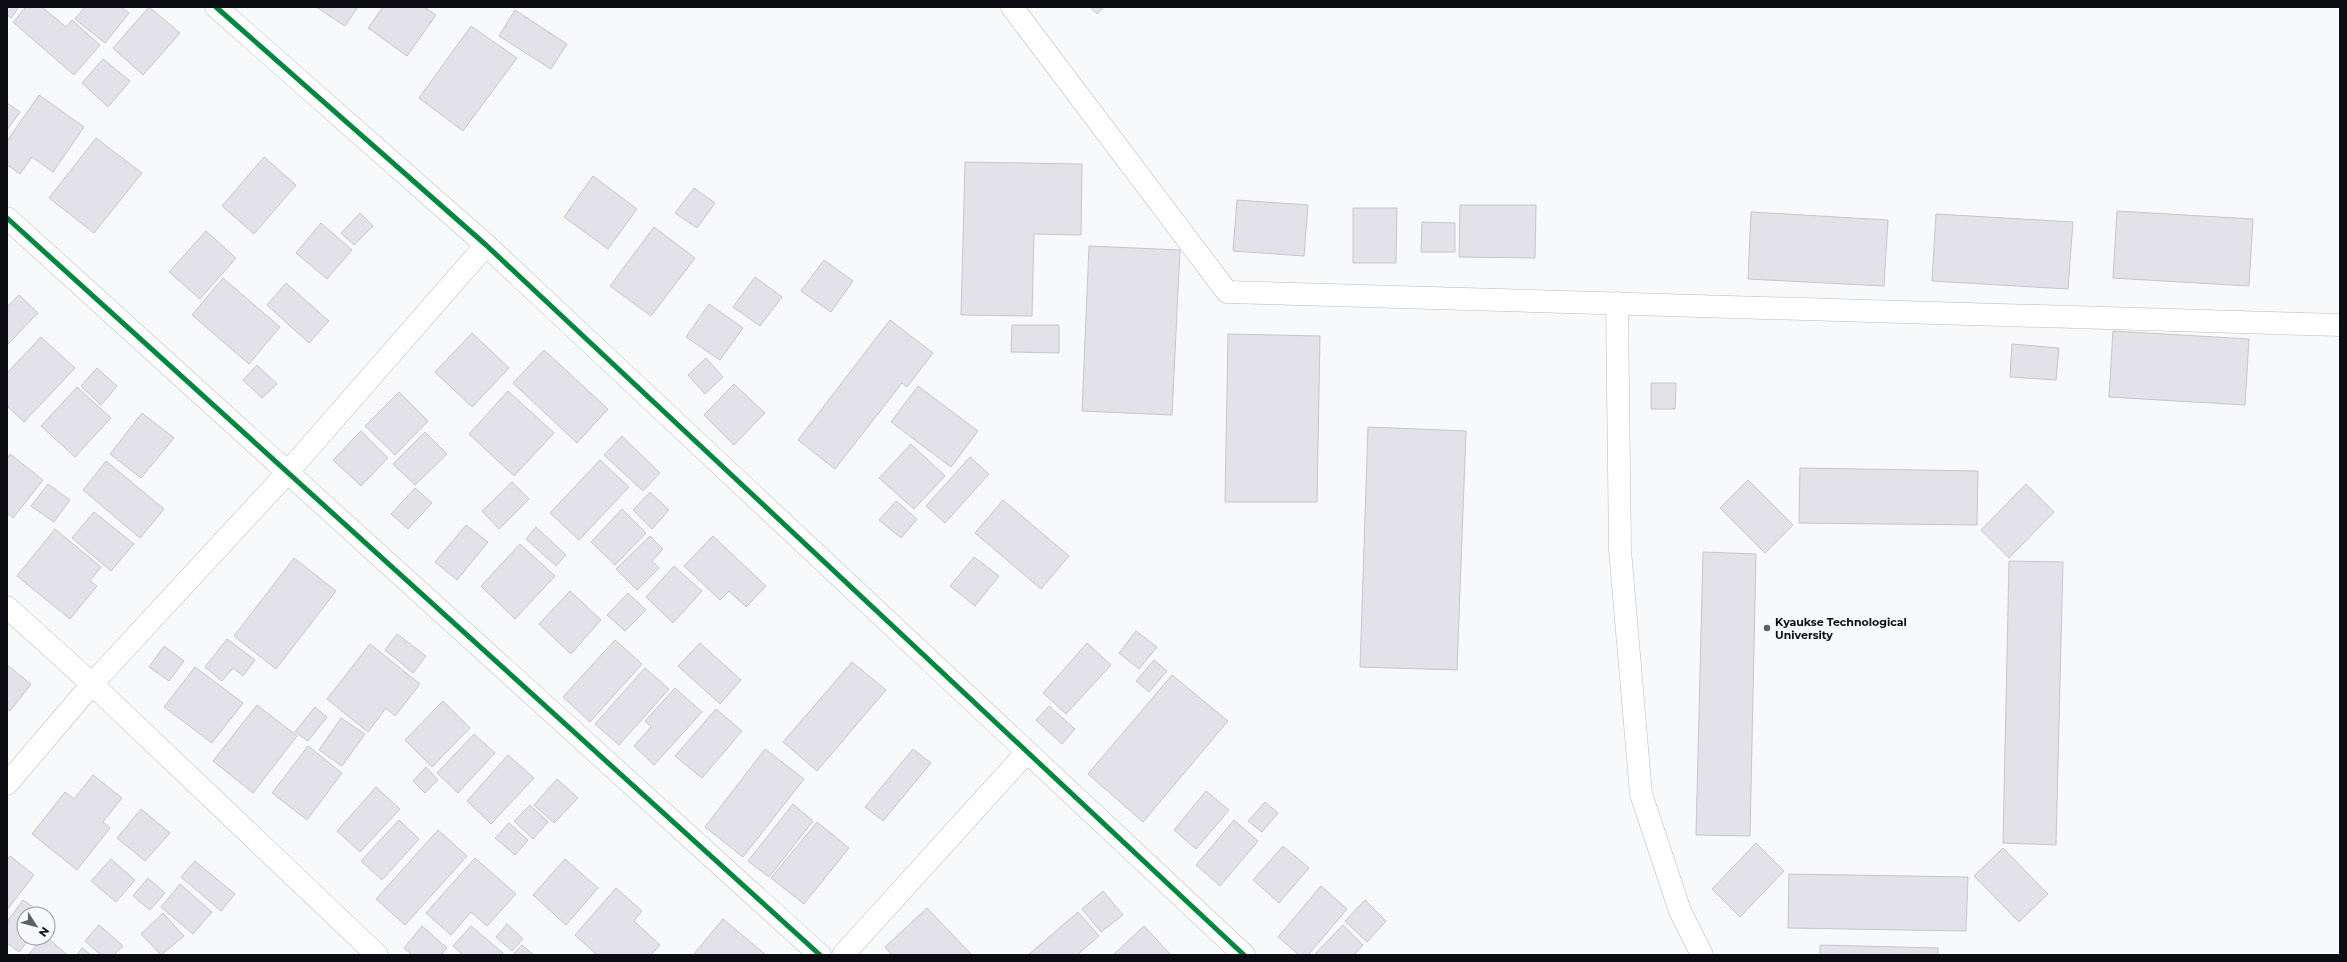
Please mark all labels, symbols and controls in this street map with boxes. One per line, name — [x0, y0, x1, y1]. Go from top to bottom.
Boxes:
place label: Kyaukse Technological University — [1775, 615, 1907, 642]
marker: Kyaukse Technological University — [1762, 623, 1772, 633]
north arrow — [16, 906, 56, 946]
text: N — [36, 924, 52, 940]

